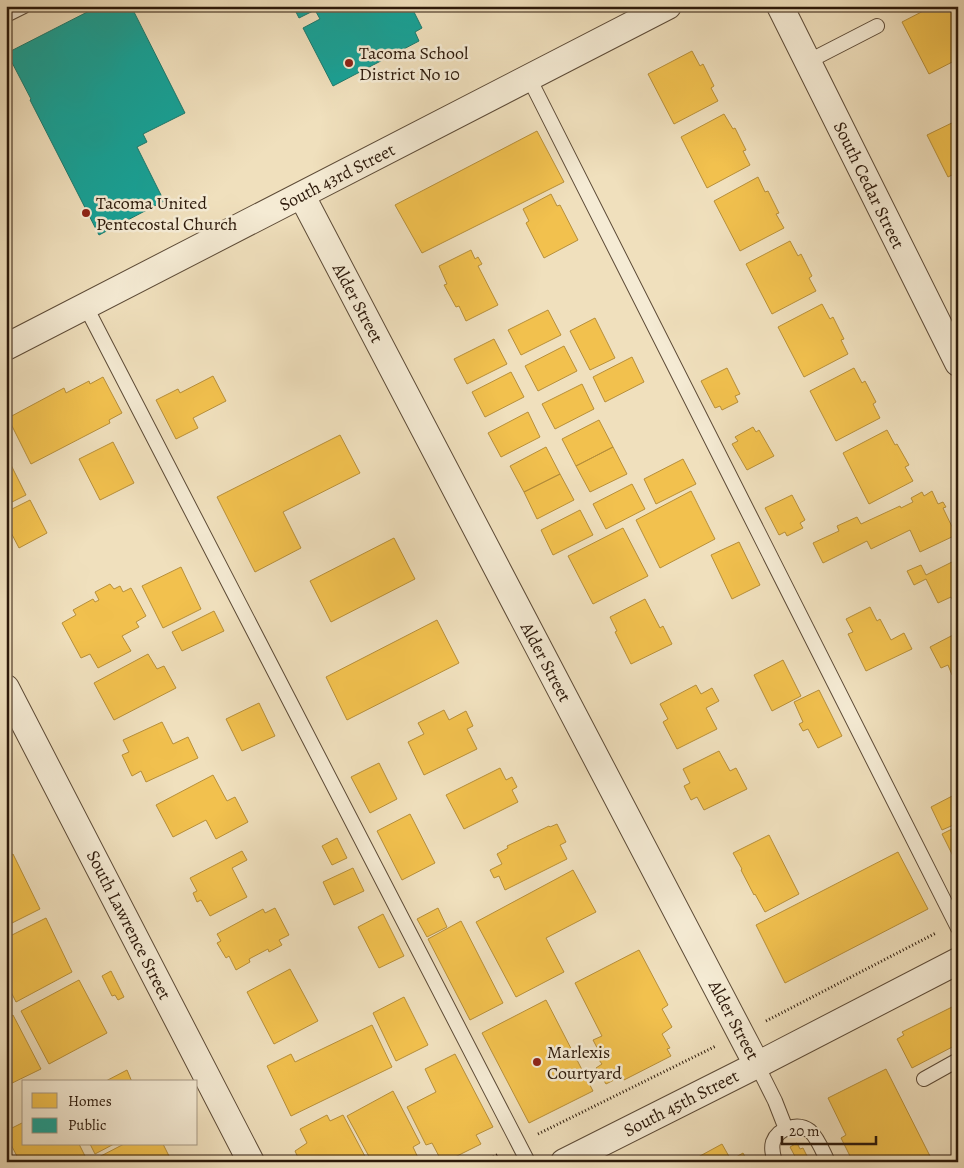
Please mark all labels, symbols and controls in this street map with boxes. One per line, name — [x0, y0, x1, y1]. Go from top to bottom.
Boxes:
place label: Tacoma School District No 10 — [359, 41, 469, 86]
marker: Tacoma School District No 10 — [343, 57, 355, 69]
street label: South Cedar Street — [828, 117, 910, 253]
street label: South 43rd Street — [275, 137, 399, 216]
place label: Tacoma United Pentecostal Church — [96, 191, 238, 236]
marker: Tacoma United Pentecostal Church — [80, 207, 92, 219]
street label: Alder Street — [327, 258, 389, 347]
street label: Alder Street — [515, 617, 577, 706]
street label: South Lawrence Street — [81, 846, 177, 1004]
street label: Alder Street — [703, 975, 765, 1064]
place label: Marlexis Courtyard — [547, 1040, 622, 1085]
marker: Marlexis Courtyard — [531, 1056, 543, 1068]
street label: South 45th Street — [619, 1064, 743, 1142]
legend — [22, 1080, 198, 1146]
text: Homes — [68, 1091, 112, 1111]
scale bar — [782, 1113, 875, 1145]
text: Public — [68, 1115, 106, 1135]
text: 20 m — [789, 1121, 820, 1141]

